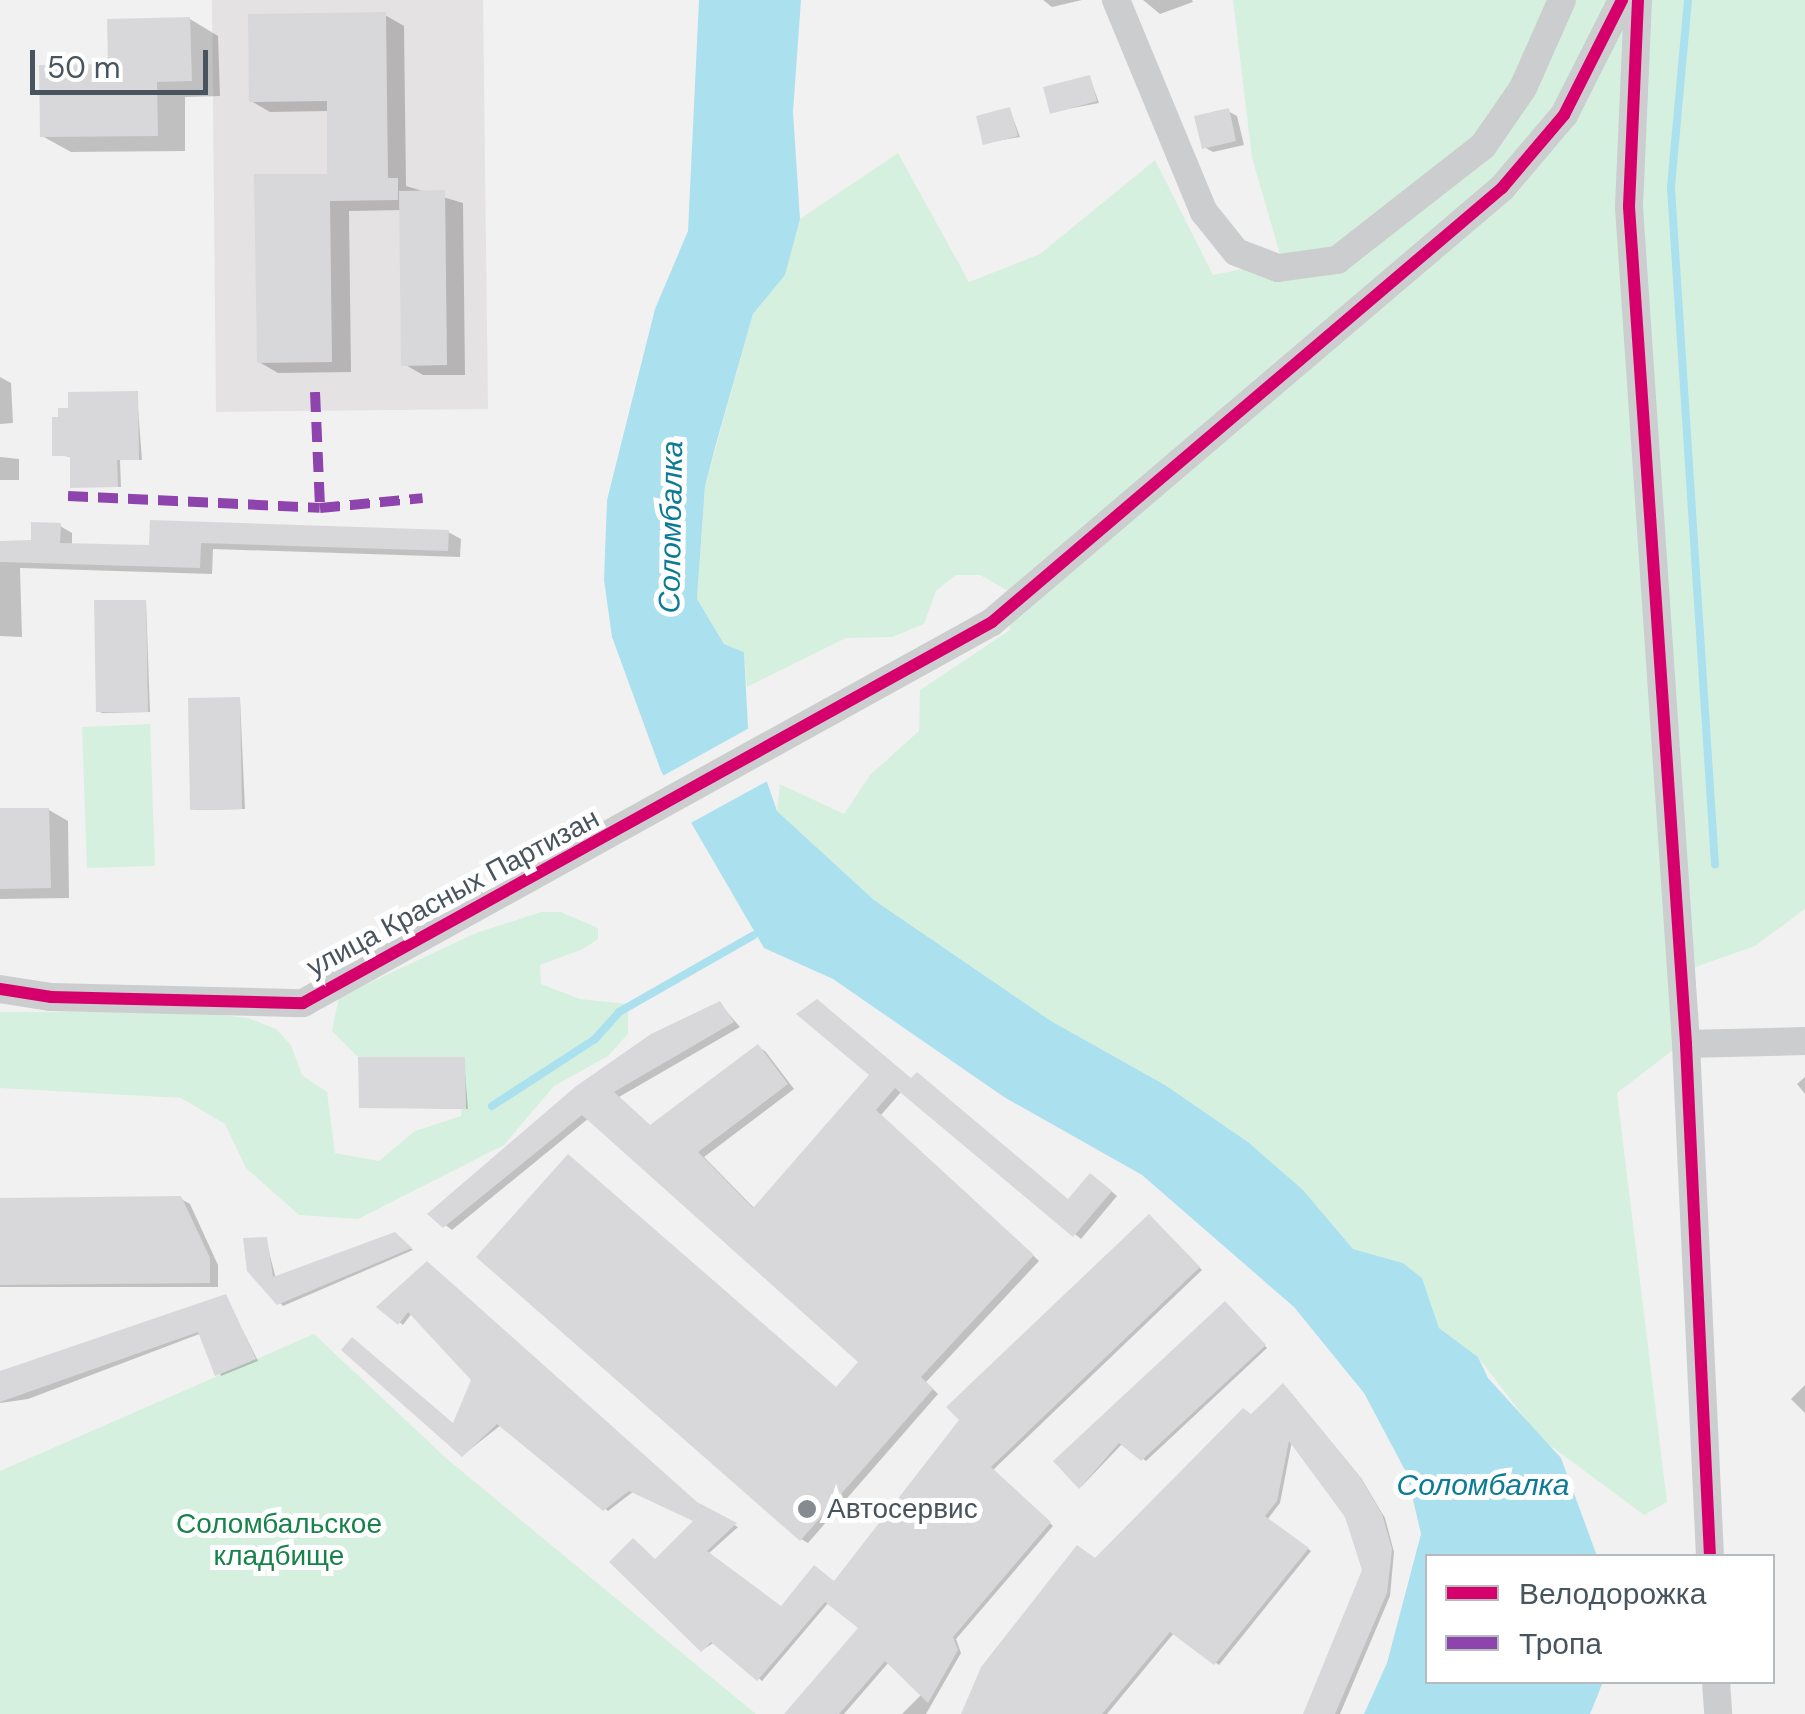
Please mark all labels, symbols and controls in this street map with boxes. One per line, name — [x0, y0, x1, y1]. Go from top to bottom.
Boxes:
scale bar — [35, 30, 212, 92]
text: 50 m — [47, 48, 121, 87]
water label: Соломбалка — [651, 440, 691, 614]
street label: улица Красных Партизан — [301, 802, 605, 984]
water label: Соломбалка — [1397, 1467, 1569, 1503]
place label: Автосервис — [827, 1492, 978, 1526]
marker: Автосервис — [796, 1498, 818, 1520]
park label: Соломбальское кладбище — [176, 1507, 382, 1573]
legend — [1425, 1554, 1775, 1684]
text: Велодорожка — [1519, 1574, 1706, 1613]
text: Тропа — [1519, 1624, 1602, 1663]

